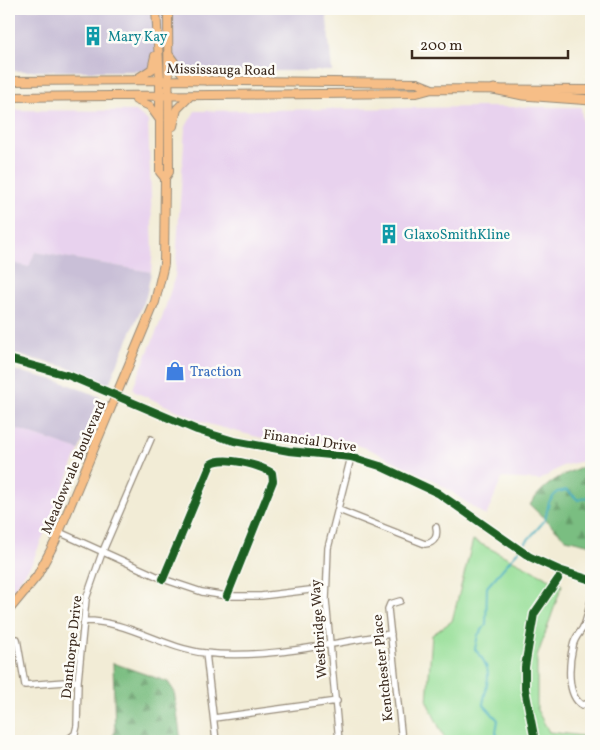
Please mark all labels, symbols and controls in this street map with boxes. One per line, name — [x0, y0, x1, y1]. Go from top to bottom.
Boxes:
building icon: Mary Kay — [82, 25, 104, 47]
place label: Mary Kay — [108, 28, 168, 47]
scale bar — [412, 28, 569, 60]
text: 200 m — [420, 36, 463, 57]
street label: Mississauga Road — [166, 60, 276, 81]
building icon: GlaxoSmithKline — [378, 223, 400, 245]
place label: GlaxoSmithKline — [404, 226, 511, 245]
shop icon: Traction — [164, 360, 186, 382]
place label: Traction — [190, 363, 242, 382]
street label: Meadowvale Boulevard — [38, 398, 111, 537]
street label: Financial Drive — [262, 426, 358, 457]
street label: Westbridge Way — [307, 578, 332, 679]
street label: Danthorpe Drive — [58, 594, 87, 700]
street label: Kentchester Place — [368, 613, 399, 722]

